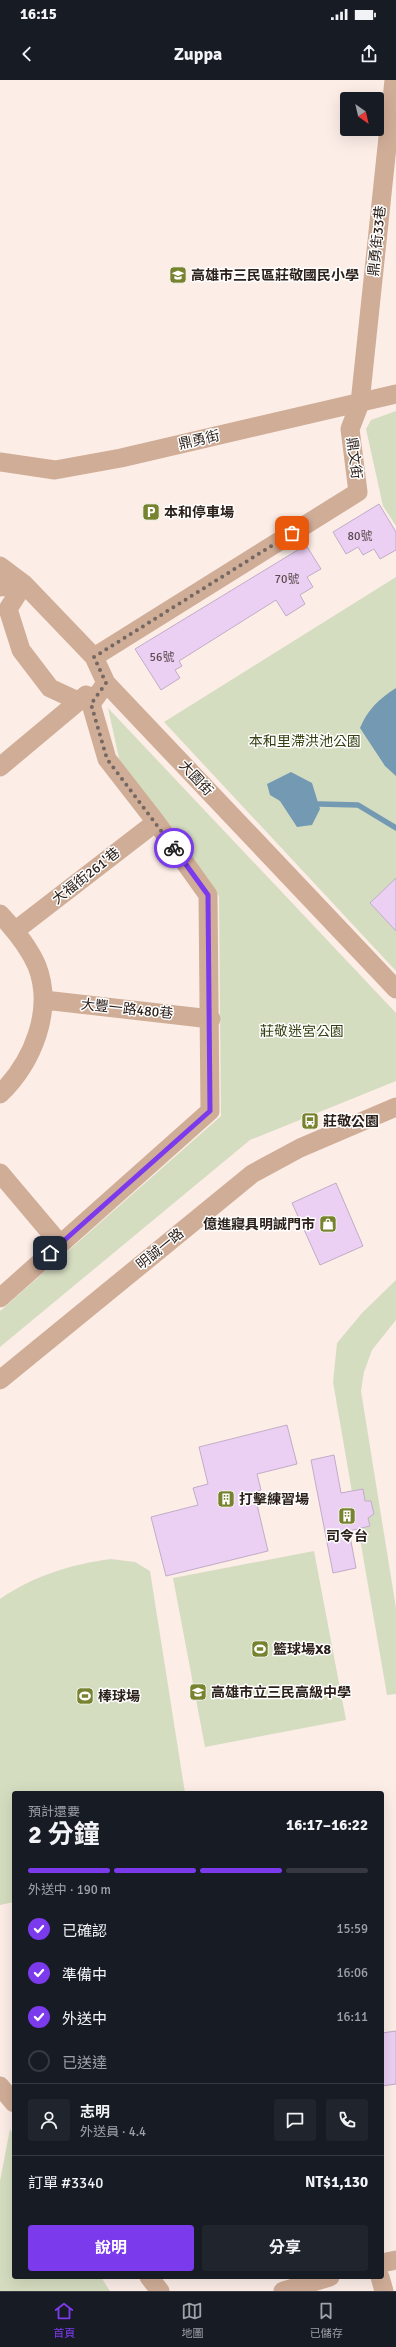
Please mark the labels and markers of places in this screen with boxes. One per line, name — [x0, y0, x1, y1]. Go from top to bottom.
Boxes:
school or university icon: 高雄市三民區莊敬國民小學 — [168, 265, 188, 285]
place label: 高雄市三民區莊敬國民小學 — [191, 267, 359, 284]
parking icon: 本和停車場 — [141, 502, 161, 522]
place label: 本和停車場 — [164, 504, 234, 521]
pin — [275, 516, 309, 550]
bus stop icon: 莊敬公園 — [300, 1111, 320, 1131]
place label: 莊敬公園 — [323, 1113, 379, 1130]
shop icon: 億進寢具明誠門市 — [318, 1214, 338, 1234]
place label: 億進寢具明誠門市 — [203, 1216, 315, 1233]
pin — [33, 1236, 67, 1270]
building icon: 打擊練習場 — [216, 1489, 236, 1509]
place label: 打擊練習場 — [239, 1491, 309, 1508]
building icon: 司令台 — [337, 1506, 357, 1526]
place label: 司令台 — [326, 1528, 368, 1545]
sports icon: 籃球場X8 — [250, 1639, 270, 1659]
place label: 籃球場X8 — [273, 1641, 332, 1658]
school or university icon: 高雄市立三民高級中學 — [188, 1682, 208, 1702]
place label: 高雄市立三民高級中學 — [211, 1684, 351, 1701]
sports icon: 棒球場 — [75, 1686, 95, 1706]
place label: 棒球場 — [98, 1688, 140, 1705]

